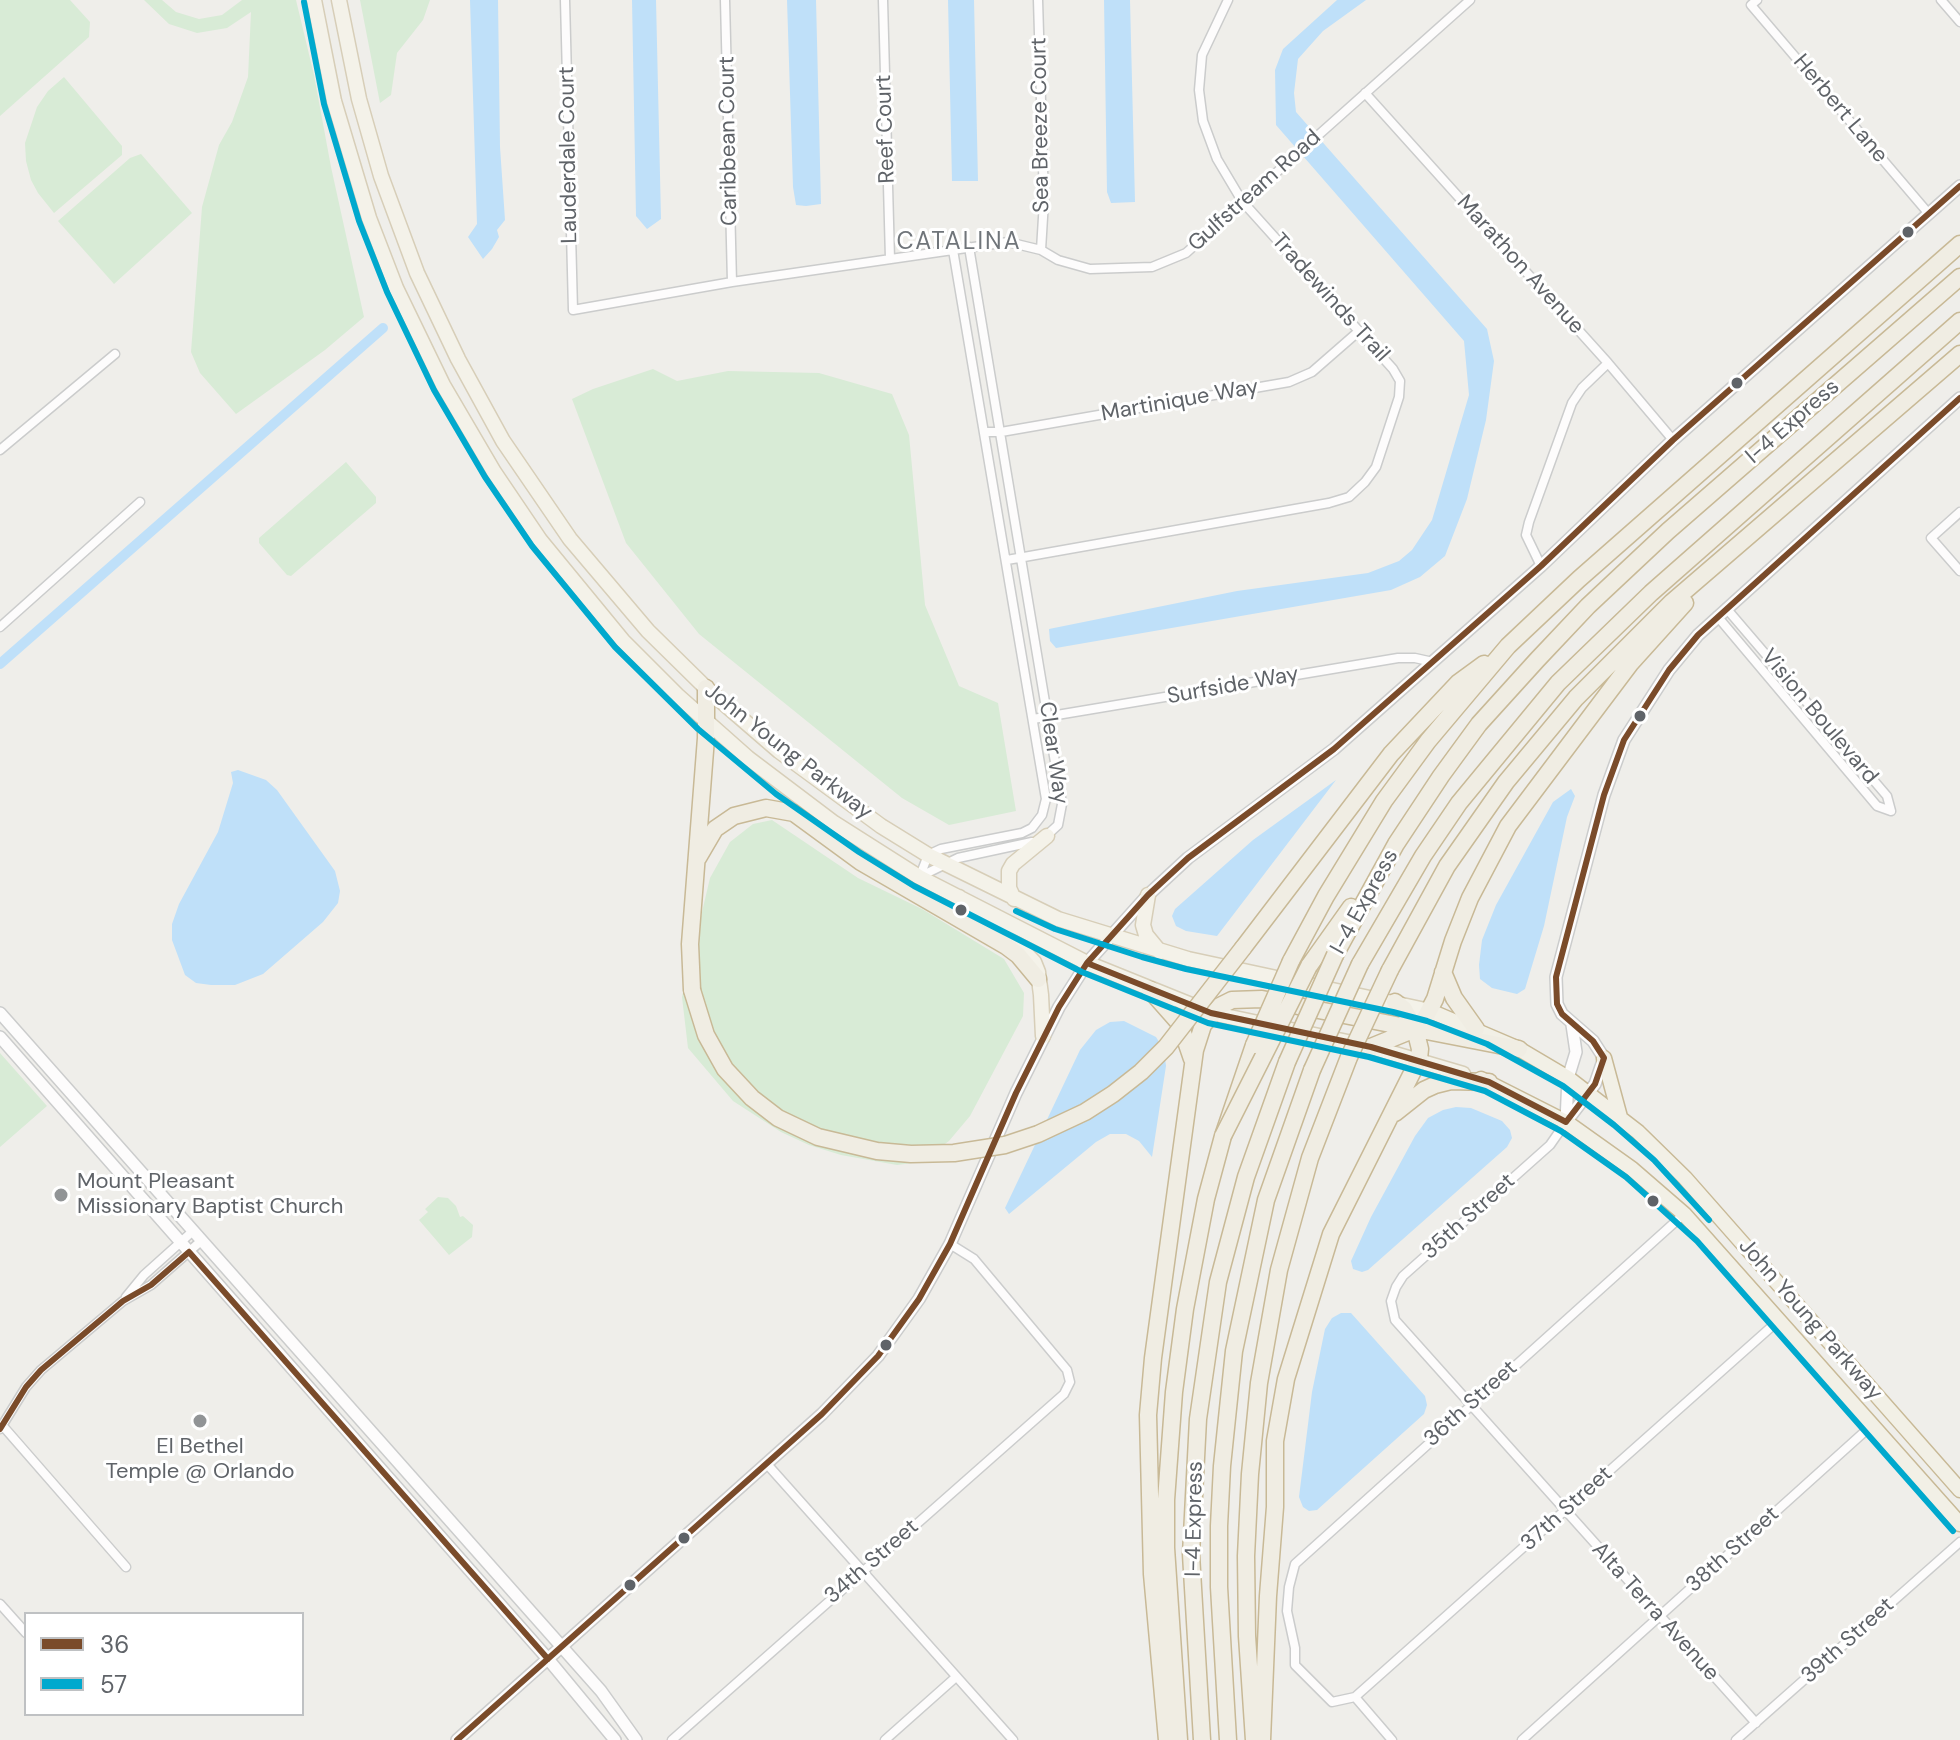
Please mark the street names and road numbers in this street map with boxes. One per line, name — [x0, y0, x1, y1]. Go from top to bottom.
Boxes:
street label: Sea Breeze Court — [1026, 37, 1056, 213]
street label: Herbert Lane — [1787, 50, 1893, 168]
street label: Caribbean Court — [714, 56, 744, 226]
street label: Lauderdale Court — [554, 66, 584, 244]
street label: Reef Court — [871, 74, 901, 184]
street label: Gulfstream Road — [1183, 125, 1327, 257]
street label: Marathon Avenue — [1451, 190, 1589, 340]
street label: Tradewinds Trail — [1265, 228, 1395, 368]
street label: Martinique Way — [1099, 374, 1261, 428]
street label: I-4 Express — [1741, 374, 1845, 470]
street label: Vision Boulevard — [1755, 644, 1883, 790]
street label: Surfside Way — [1165, 661, 1301, 711]
street label: John Young Parkway — [699, 678, 877, 826]
street label: Clear Way — [1033, 700, 1073, 806]
street label: I-4 Express — [1325, 845, 1405, 959]
street label: 35th Street — [1417, 1168, 1521, 1266]
street label: John Young Parkway — [1732, 1234, 1888, 1406]
street label: 36th Street — [1419, 1355, 1523, 1453]
street label: I-4 Express — [1181, 1461, 1209, 1577]
street label: 37th Street — [1516, 1461, 1618, 1557]
street label: 38th Street — [1681, 1501, 1785, 1599]
street label: 34th Street — [820, 1514, 924, 1610]
street label: Alta Terra Avenue — [1586, 1537, 1724, 1687]
street label: 39th Street — [1796, 1592, 1900, 1690]

